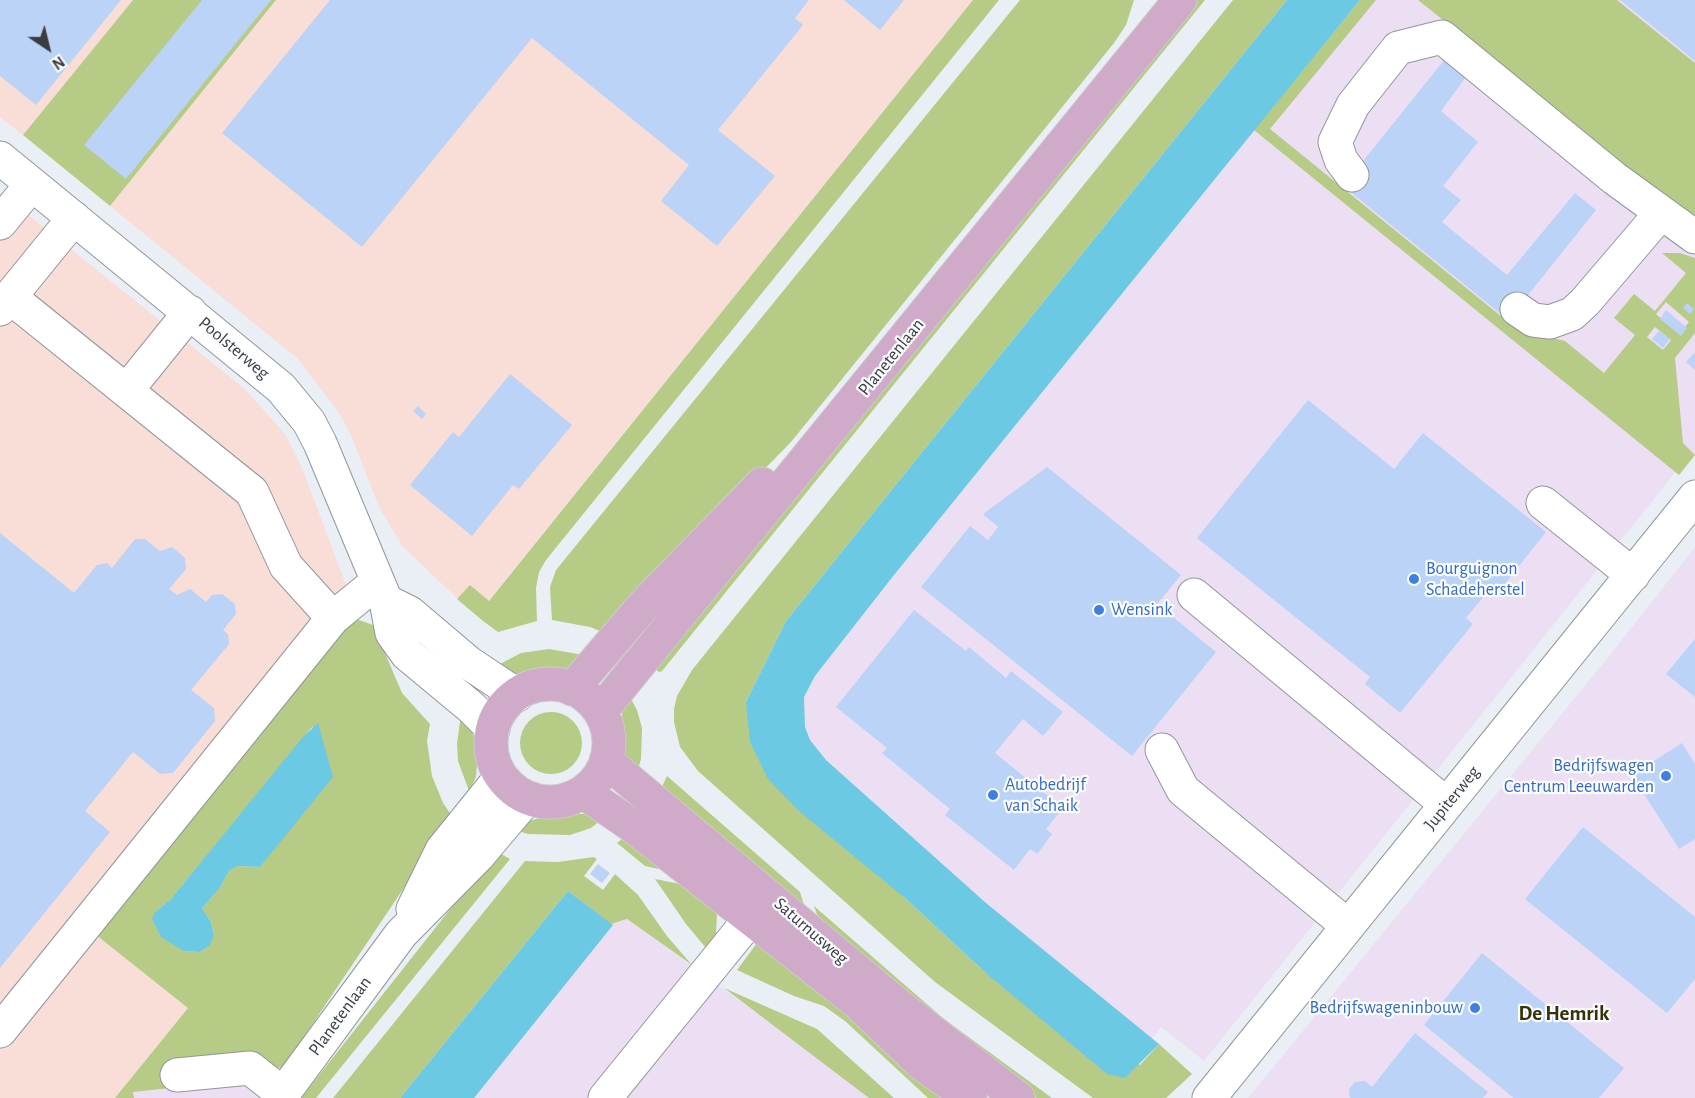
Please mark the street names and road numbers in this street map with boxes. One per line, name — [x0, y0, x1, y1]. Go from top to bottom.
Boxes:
street label: Poolsterweg — [194, 312, 274, 384]
street label: Planetenlaan — [853, 314, 929, 400]
street label: Jupiterweg — [1419, 761, 1485, 835]
street label: Saturnusweg — [770, 893, 852, 969]
street label: Planetenlaan — [304, 972, 376, 1060]

